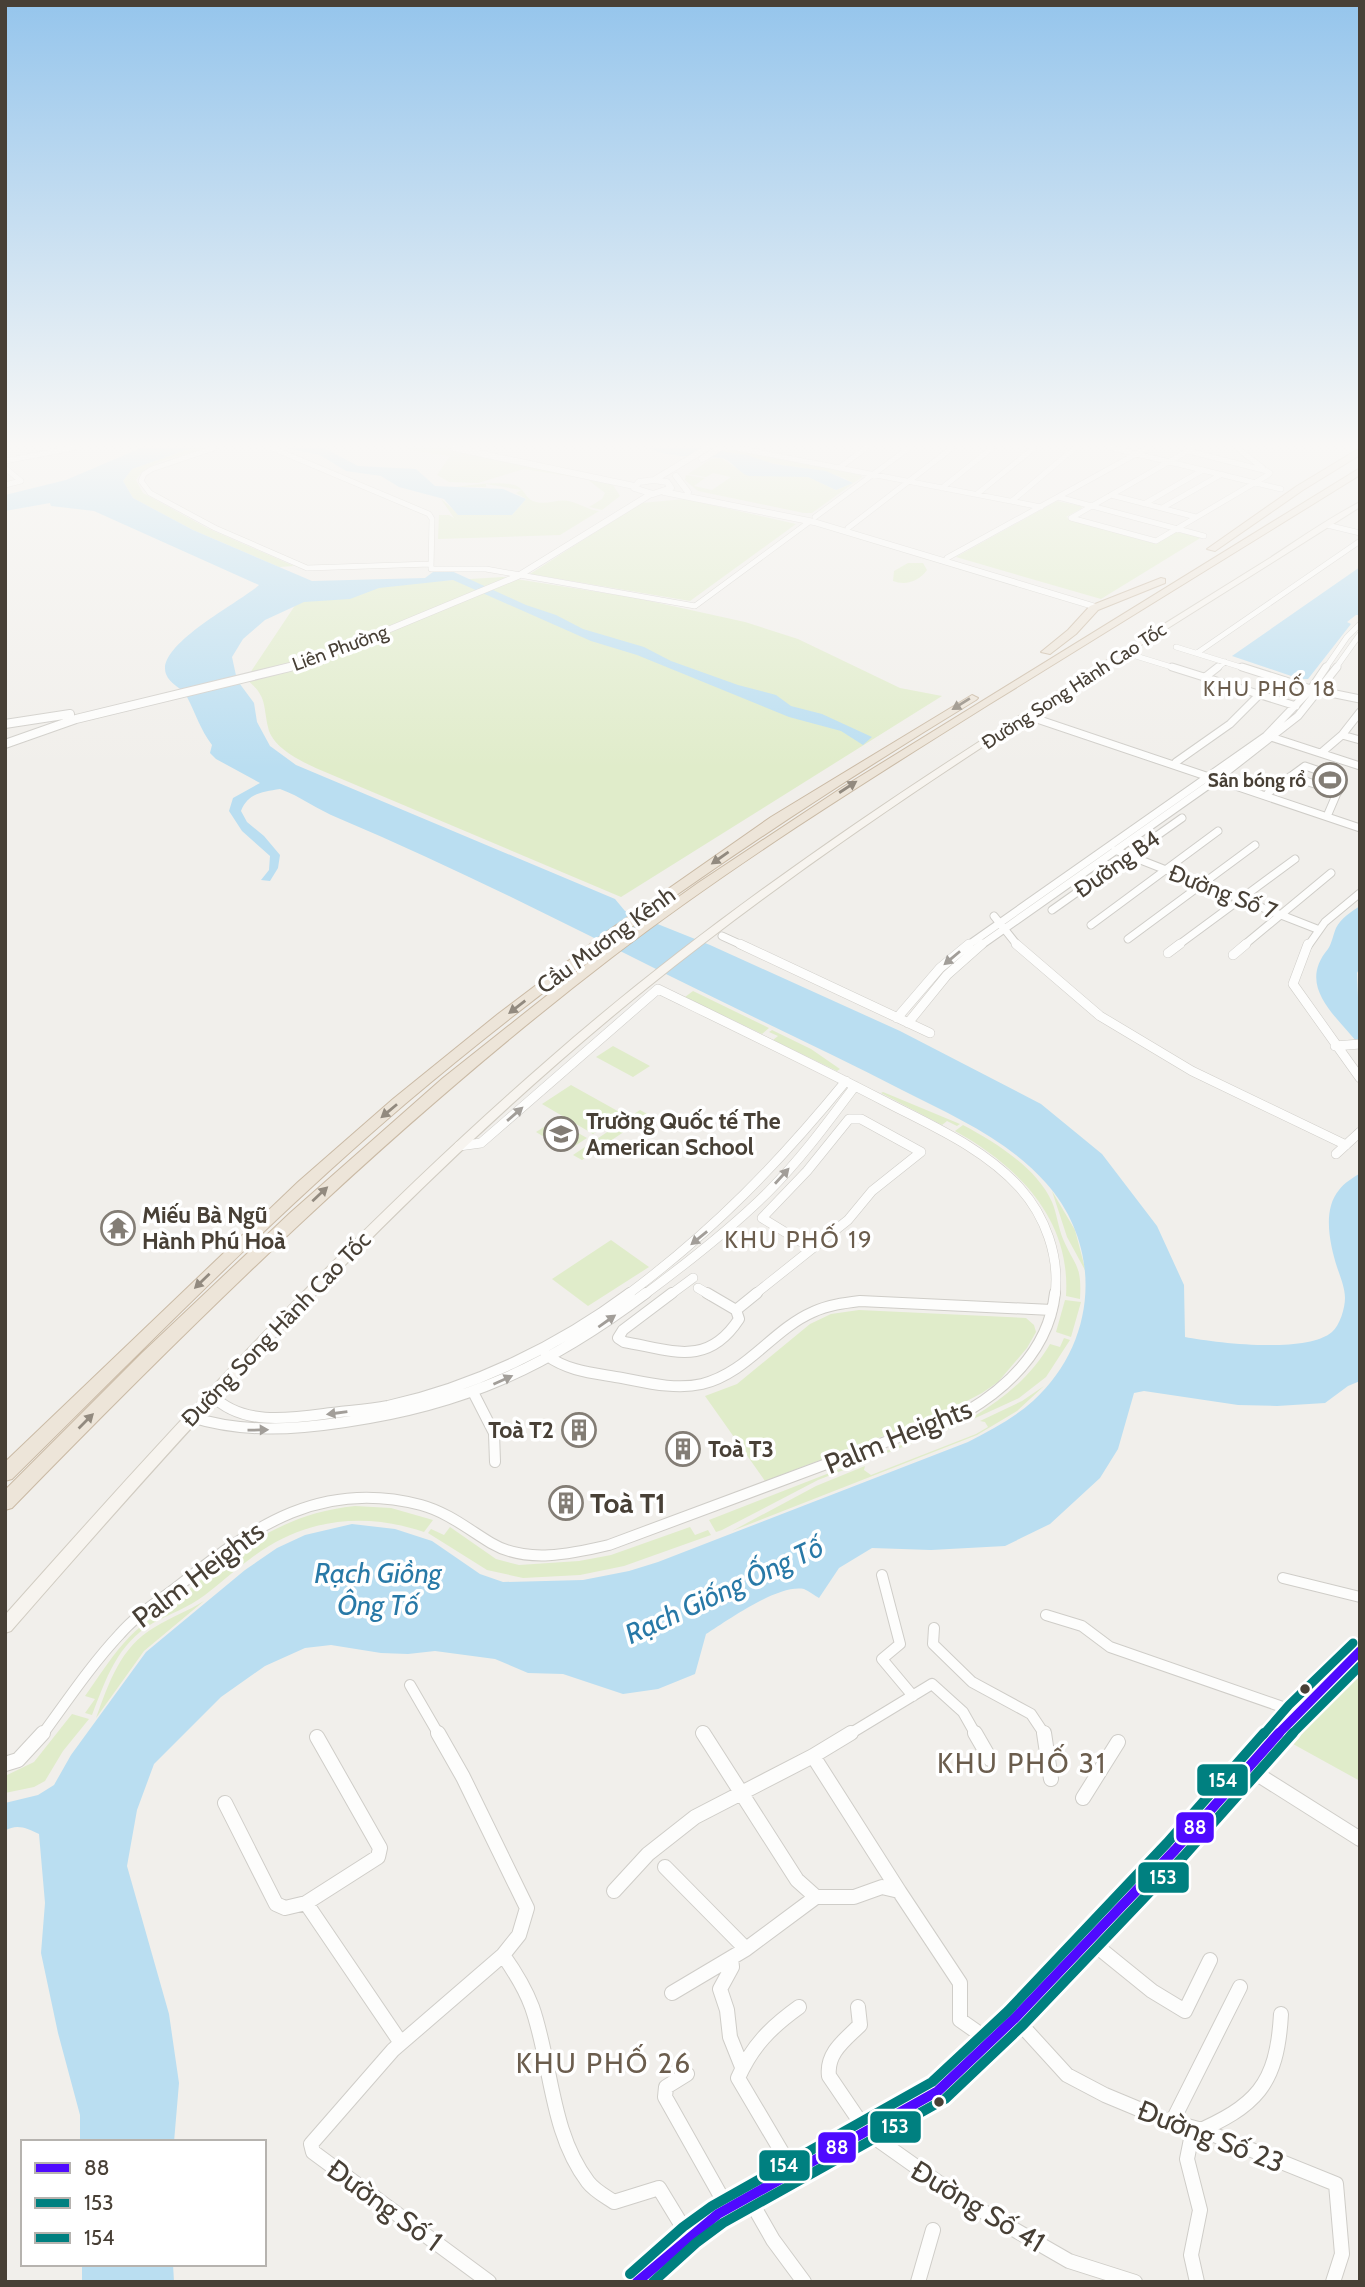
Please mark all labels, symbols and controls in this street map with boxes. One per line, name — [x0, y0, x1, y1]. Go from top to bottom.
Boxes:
street label: Đường Song Hành Cao Tốc — [977, 618, 1171, 754]
street label: Liên Phường — [289, 620, 391, 676]
district label: KHU PHỐ 18 — [1203, 673, 1337, 701]
one-way arrow — [951, 698, 970, 711]
sports icon: Sân bóng rổ — [1311, 761, 1349, 799]
place label: Sân bóng rổ — [1208, 769, 1306, 792]
one-way arrow — [839, 781, 858, 794]
street label: Đường B4 — [1069, 824, 1165, 904]
one-way arrow — [711, 851, 730, 864]
street label: Đường Số 7 — [1165, 859, 1282, 926]
street label: Cầu Mương Kênh — [531, 880, 681, 1000]
one-way arrow — [943, 950, 961, 966]
one-way arrow — [509, 999, 527, 1014]
one-way arrow — [380, 1103, 397, 1118]
one-way arrow — [506, 1106, 524, 1122]
place label: Trường Quốc tế The American School — [586, 1107, 781, 1161]
school or university icon: Trường Quốc tế The American School — [542, 1115, 580, 1153]
one-way arrow — [774, 1167, 790, 1185]
one-way arrow — [311, 1187, 328, 1203]
place label: Miếu Bà Ngũ Hành Phú Hoà — [142, 1201, 286, 1255]
temple icon: Miếu Bà Ngũ Hành Phú Hoà — [99, 1209, 137, 1247]
district label: KHU PHỐ 19 — [724, 1223, 874, 1254]
street label: Đường Song Hành Cao Tốc — [175, 1226, 377, 1432]
one-way arrow — [691, 1230, 709, 1245]
one-way arrow — [194, 1273, 211, 1290]
one-way arrow — [598, 1314, 616, 1328]
one-way arrow — [493, 1374, 513, 1386]
street label: Palm Heights — [819, 1391, 977, 1481]
one-way arrow — [325, 1407, 347, 1418]
building icon: Toà T2 — [560, 1411, 598, 1449]
one-way arrow — [78, 1413, 94, 1429]
place label: Toà T2 — [488, 1416, 554, 1444]
one-way arrow — [247, 1424, 269, 1436]
building icon: Toà T3 — [664, 1430, 702, 1468]
place label: Toà T3 — [708, 1435, 774, 1463]
building icon: Toà T1 — [547, 1484, 585, 1522]
place label: Toà T1 — [590, 1486, 666, 1520]
street label: Palm Heights — [125, 1513, 271, 1635]
water label: Rạch Giống Ống Tố — [619, 1527, 830, 1651]
water label: Rạch Giồng Ông Tố — [314, 1556, 443, 1622]
unlabelled marker — [1298, 1682, 1312, 1696]
district label: KHU PHỐ 31 — [937, 1744, 1107, 1780]
line badge: 154 — [1196, 1763, 1249, 1797]
text: 154 — [1208, 1769, 1238, 1792]
line badge: 88 — [1175, 1811, 1215, 1844]
text: 88 — [1184, 1816, 1206, 1839]
line badge: 153 — [1137, 1861, 1190, 1894]
text: 153 — [1149, 1866, 1177, 1889]
district label: KHU PHỐ 26 — [516, 2044, 692, 2080]
street label: Đường Số 23 — [1133, 2092, 1289, 2180]
unlabelled marker — [932, 2095, 946, 2109]
line badge: 153 — [869, 2110, 922, 2144]
text: 153 — [881, 2115, 909, 2138]
line badge: 88 — [817, 2131, 857, 2164]
text: 88 — [826, 2136, 848, 2159]
legend — [21, 2140, 266, 2266]
line badge: 154 — [758, 2149, 811, 2182]
street label: Đường Số 1 — [321, 2152, 449, 2258]
street label: Đường Số 41 — [905, 2153, 1051, 2259]
text: 154 — [769, 2154, 799, 2177]
text: 88 — [84, 2155, 109, 2180]
text: 153 — [84, 2190, 114, 2215]
text: 154 — [84, 2225, 114, 2250]

